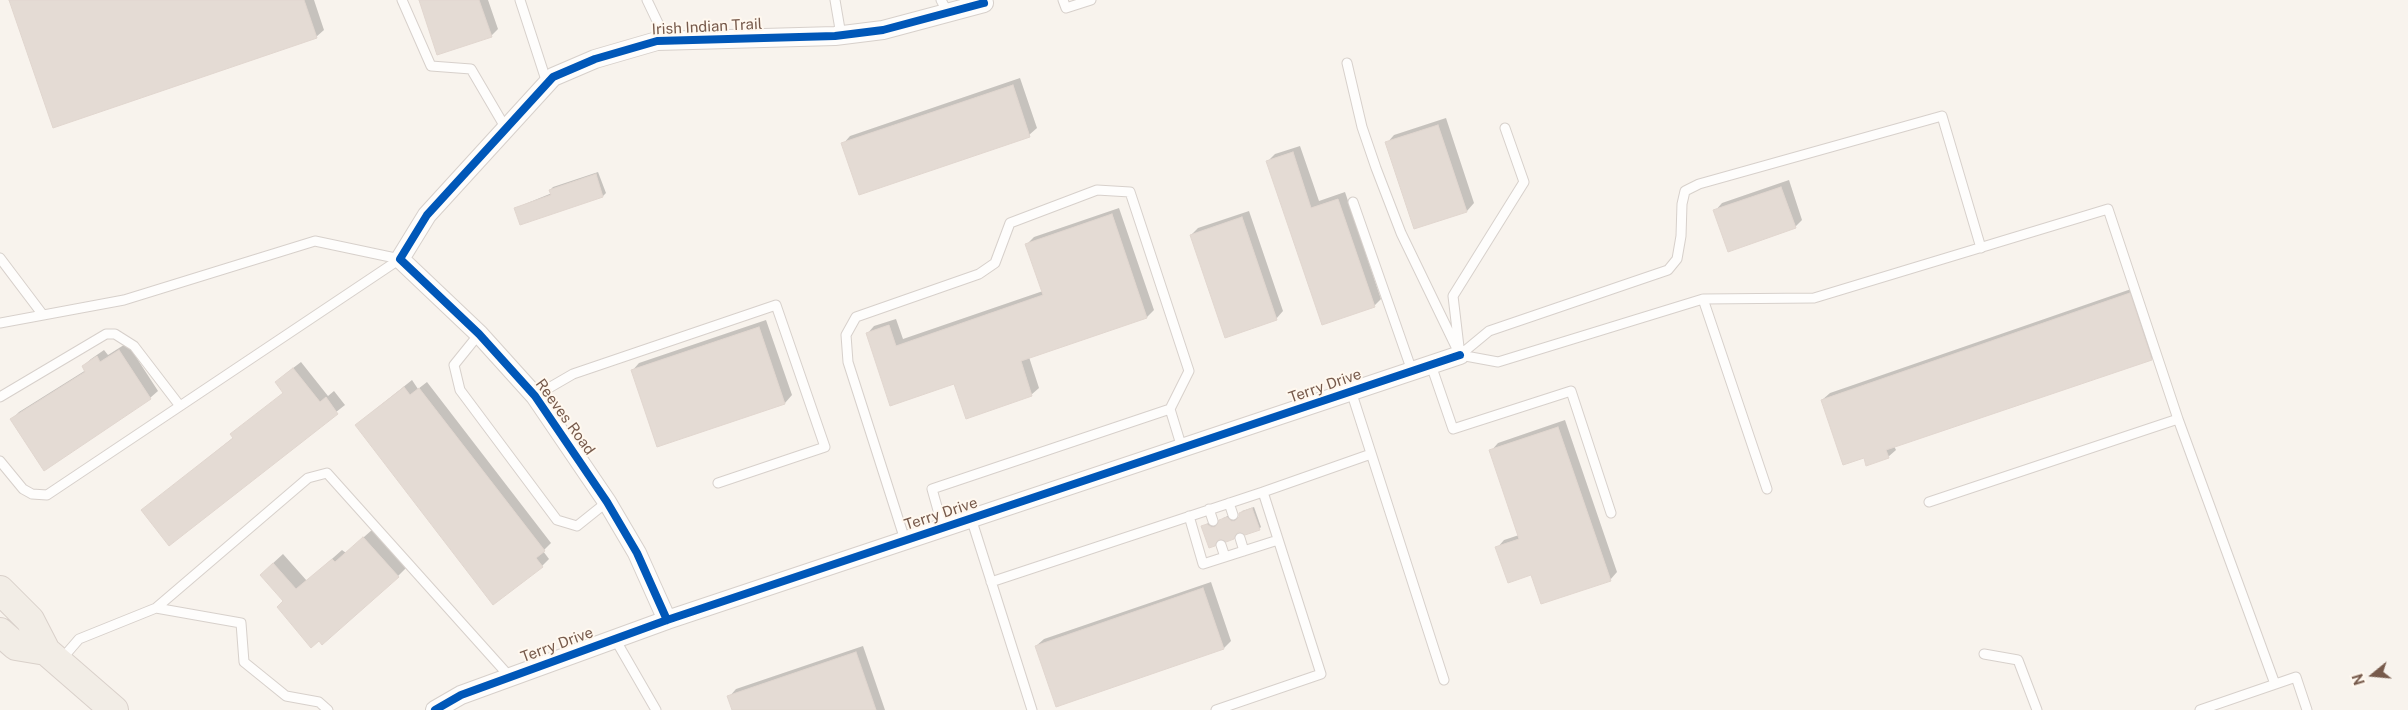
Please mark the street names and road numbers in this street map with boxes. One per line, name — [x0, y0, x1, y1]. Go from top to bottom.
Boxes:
street label: Irish Indian Trail — [651, 15, 763, 39]
street label: Terry Drive — [1286, 365, 1364, 407]
street label: Reeves Road — [531, 376, 599, 458]
street label: Terry Drive — [902, 494, 980, 534]
street label: Terry Drive — [518, 624, 596, 666]

